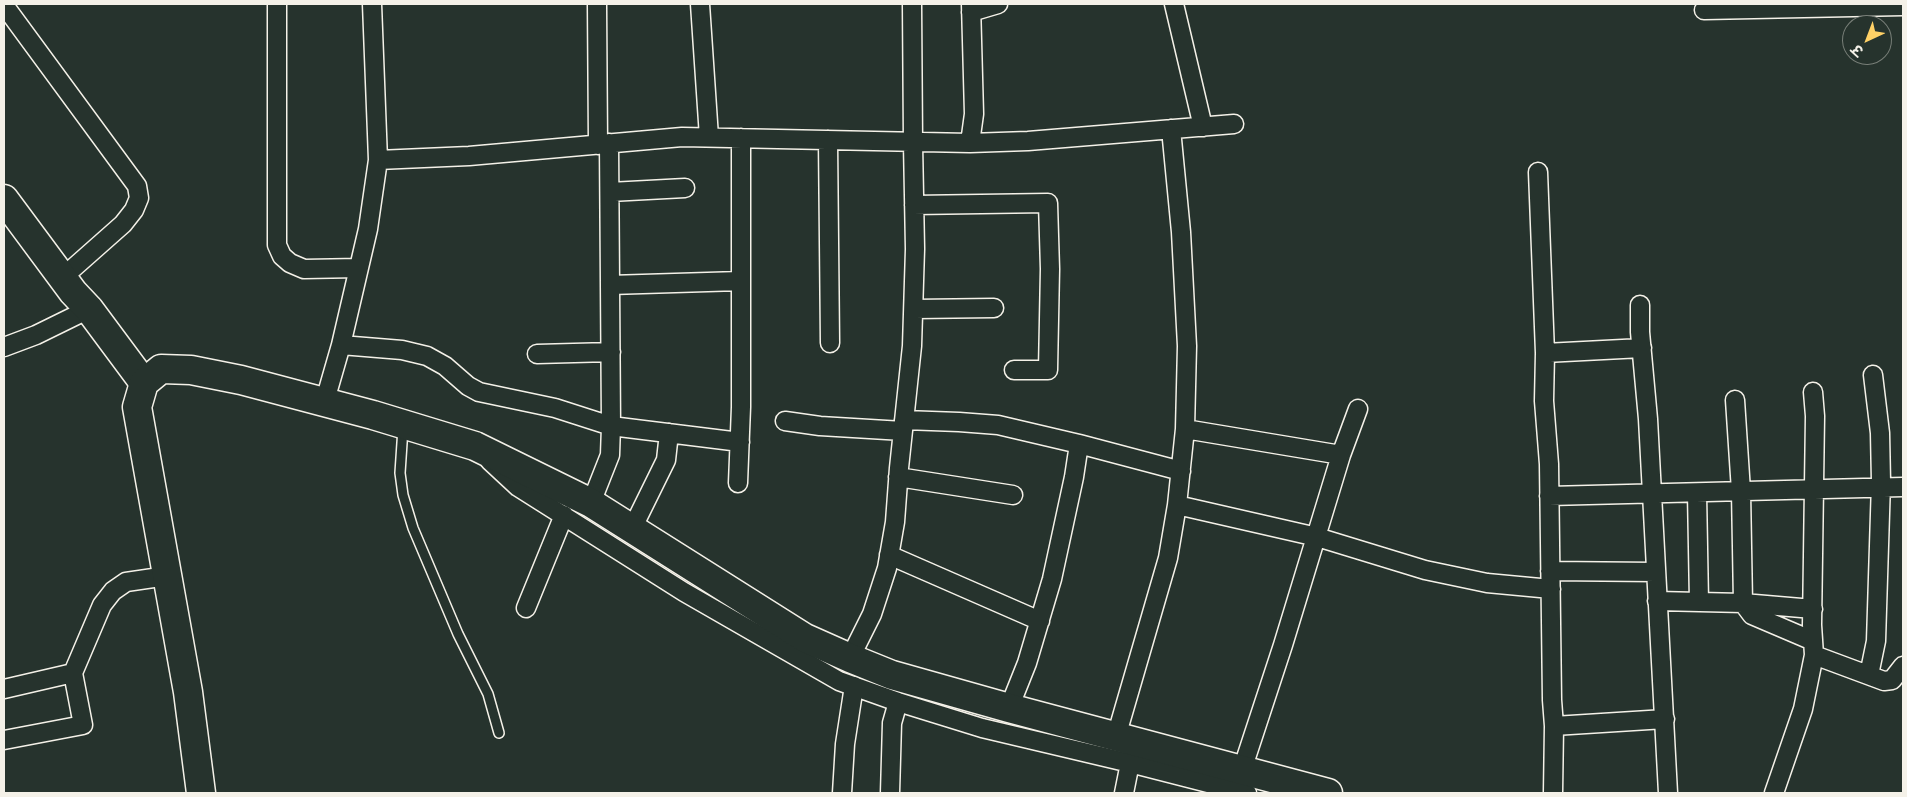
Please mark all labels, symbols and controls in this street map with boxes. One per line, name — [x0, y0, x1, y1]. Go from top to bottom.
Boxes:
north arrow — [1842, 15, 1892, 65]
text: उ — [1847, 40, 1867, 61]

